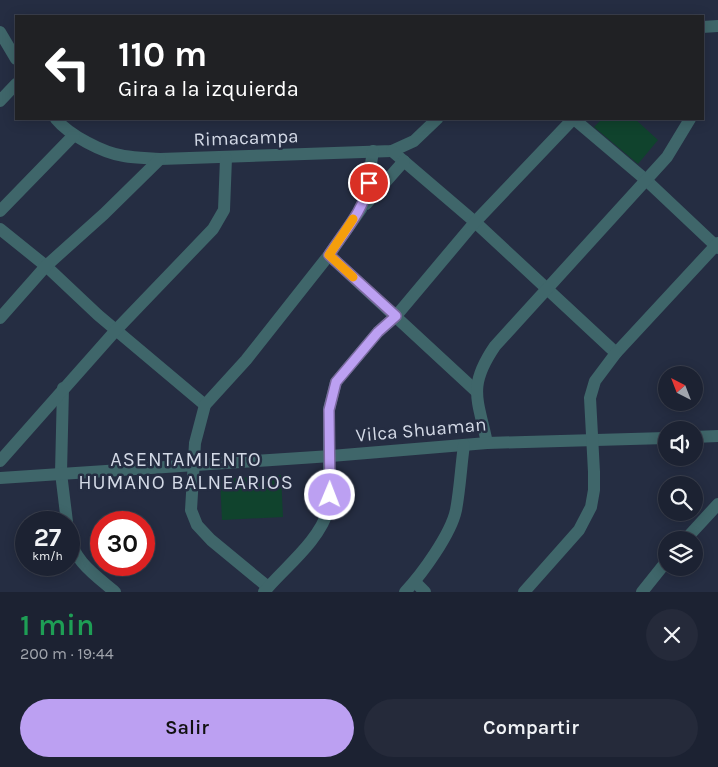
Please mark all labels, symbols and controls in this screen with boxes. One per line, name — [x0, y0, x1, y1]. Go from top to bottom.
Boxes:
text: 110 m — [118, 34, 207, 75]
icon: left — [35, 35, 100, 100]
text: Gira a la izquierda — [118, 76, 299, 102]
street label: Rimacampa — [193, 125, 299, 151]
pin — [348, 162, 390, 204]
icon: arrive — [355, 169, 383, 197]
north arrow — [658, 366, 702, 411]
map controls — [658, 366, 703, 576]
street label: Vilca Shuaman — [355, 413, 487, 447]
button: sound — [658, 421, 703, 466]
district label: ASENTAMIENTO HUMANO BALNEARIOS — [78, 448, 294, 494]
position arrow — [303, 468, 355, 520]
button: search — [658, 476, 703, 521]
speed limit sign: 30 — [90, 511, 155, 576]
text: 27 — [34, 523, 61, 552]
button: layers — [658, 531, 703, 576]
text: km/h — [32, 549, 63, 563]
text: 1 min — [20, 607, 94, 643]
button: close — [646, 609, 698, 661]
text: 200 m · 19:44 — [20, 644, 114, 663]
button: Salir — [20, 699, 354, 757]
button: Compartir — [364, 699, 698, 757]

